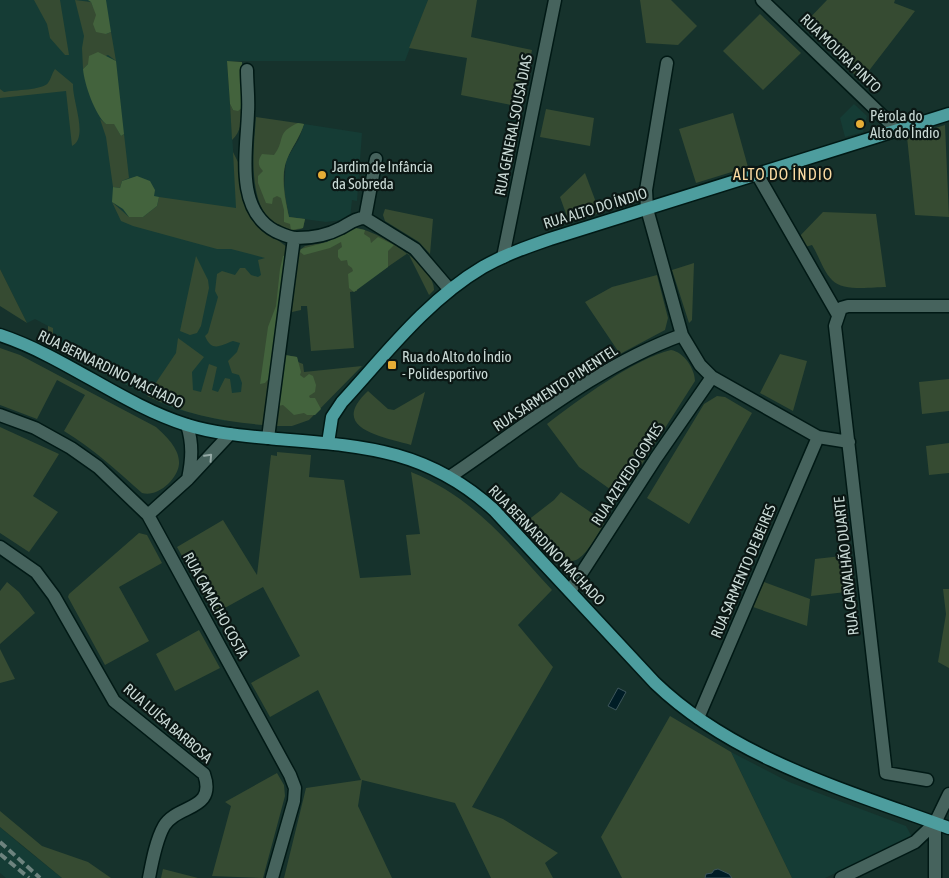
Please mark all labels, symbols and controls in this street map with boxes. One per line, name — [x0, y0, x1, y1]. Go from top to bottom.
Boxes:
street label: RUA MOURA PINTO — [797, 10, 885, 96]
street label: RUA GENERAL SOUSA DIAS — [491, 53, 535, 197]
place label: Pérola do Alto do Índio — [870, 107, 940, 141]
marker: Pérola do Alto do Índio — [854, 118, 866, 130]
place label: Jardim de Infância da Sobreda — [332, 158, 433, 192]
district label: ALTO DO ÍNDIO — [733, 165, 833, 183]
marker: Jardim de Infância da Sobreda — [316, 169, 328, 181]
street label: RUA ALTO DO ÍNDIO — [541, 184, 649, 232]
street label: RUA BERNARDINO MACHADO — [35, 326, 187, 412]
street label: RUA SARMENTO PIMENTEL — [490, 341, 620, 434]
place label: Rua do Alto do Índio - Polidesportivo — [402, 348, 512, 382]
marker: Rua do Alto do Índio - Polidesportivo — [386, 359, 398, 371]
street label: RUA AZEVEDO GOMES — [588, 420, 666, 528]
one-way arrow — [203, 453, 212, 462]
street label: RUA BERNARDINO MACHADO — [485, 482, 609, 609]
street label: RUA CARVALHÃO DUARTE — [830, 495, 862, 636]
street label: RUA SARMENTO DE BEIRES — [707, 502, 779, 640]
street label: RUA CAMACHO COSTA — [180, 549, 252, 661]
street label: RUA LUÍSA BARBOSA — [120, 680, 216, 766]

